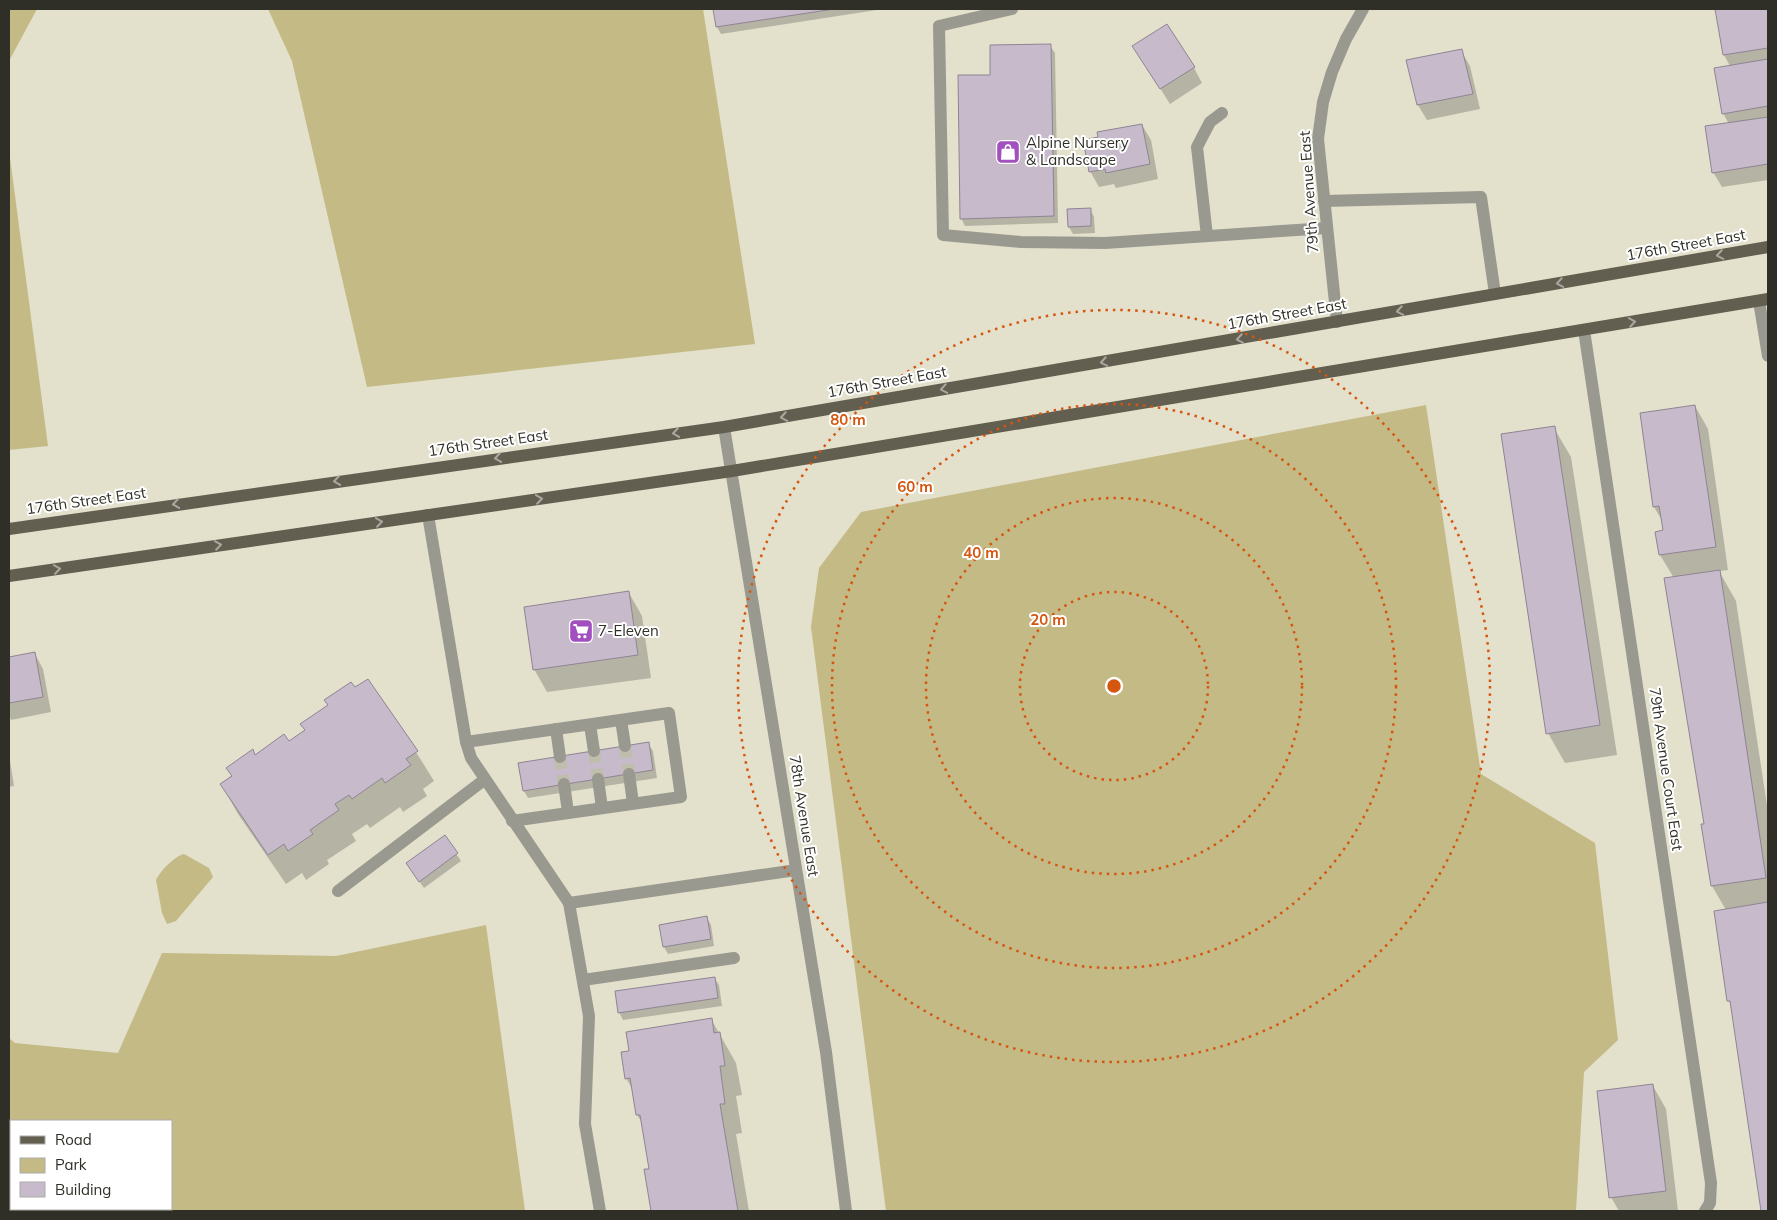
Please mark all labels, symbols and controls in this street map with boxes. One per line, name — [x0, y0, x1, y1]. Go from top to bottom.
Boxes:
street label: 79th Avenue East — [1295, 130, 1322, 254]
place label: Alpine Nursery & Landscape — [1026, 133, 1129, 169]
shop icon: Alpine Nursery & Landscape — [995, 139, 1021, 165]
street label: 176th Street East — [1625, 225, 1747, 264]
one-way arrow — [1716, 250, 1725, 260]
one-way arrow — [1556, 277, 1564, 287]
street label: 176th Street East — [1226, 294, 1348, 333]
one-way arrow — [1396, 305, 1404, 316]
one-way arrow — [1627, 317, 1636, 327]
one-way arrow — [1235, 333, 1244, 343]
one-way arrow — [1100, 356, 1108, 366]
street label: 176th Street East — [826, 362, 948, 401]
one-way arrow — [939, 384, 948, 394]
text: 80 m — [830, 410, 866, 429]
one-way arrow — [779, 411, 788, 421]
street label: 176th Street East — [427, 425, 549, 460]
one-way arrow — [672, 428, 680, 438]
one-way arrow — [493, 453, 502, 463]
one-way arrow — [332, 475, 340, 486]
text: 60 m — [897, 477, 933, 496]
street label: 176th Street East — [25, 483, 147, 518]
one-way arrow — [535, 494, 544, 504]
one-way arrow — [172, 498, 180, 509]
one-way arrow — [375, 517, 383, 528]
one-way arrow — [213, 541, 222, 551]
text: 40 m — [963, 543, 999, 562]
one-way arrow — [53, 564, 61, 574]
text: 20 m — [1030, 610, 1066, 629]
supermarket icon: 7-Eleven — [568, 618, 594, 644]
place label: 7-Eleven — [598, 621, 659, 640]
centre of rings — [1105, 677, 1123, 695]
street label: 79th Avenue Court East — [1646, 686, 1687, 852]
street label: 78th Avenue East — [786, 754, 823, 878]
legend — [10, 1120, 172, 1210]
text: Road — [55, 1130, 92, 1149]
text: Park — [55, 1155, 87, 1174]
text: Building — [55, 1180, 111, 1199]

